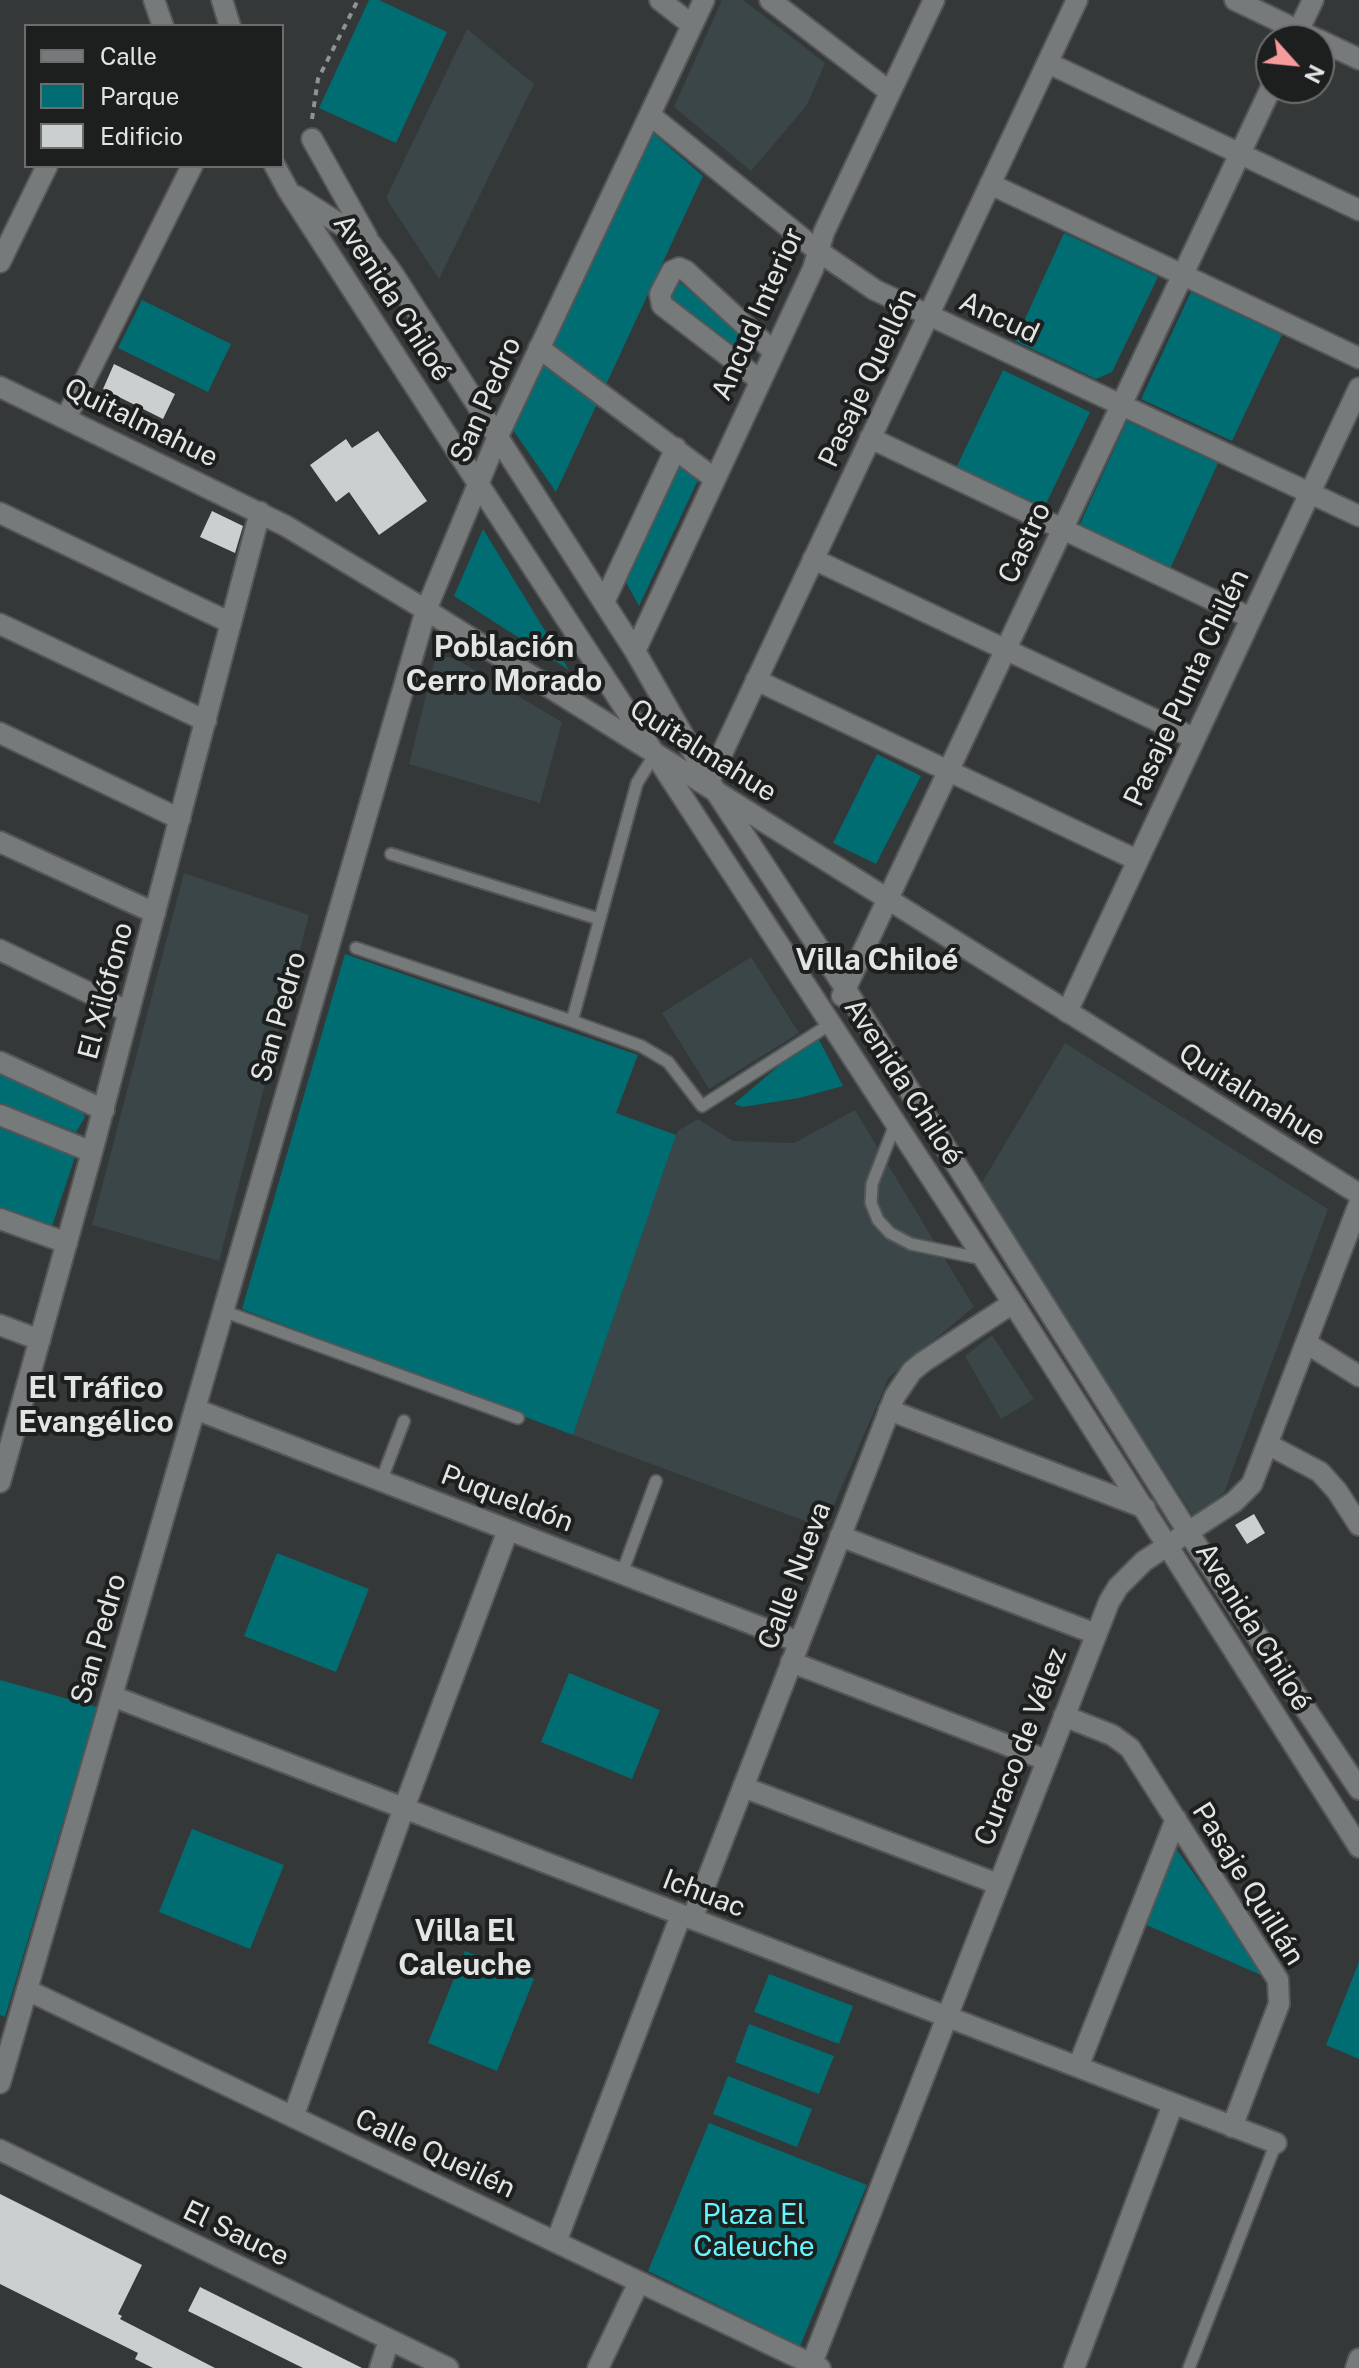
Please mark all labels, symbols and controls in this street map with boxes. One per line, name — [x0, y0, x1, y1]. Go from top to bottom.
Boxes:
legend — [24, 24, 284, 168]
north arrow — [1255, 24, 1335, 104]
text: Calle — [100, 42, 157, 70]
text: N — [1299, 60, 1330, 88]
text: Parque — [100, 82, 179, 110]
text: Edificio — [100, 122, 183, 150]
street label: Avenida Chiloé — [326, 208, 458, 388]
street label: Ancud Interior — [705, 222, 811, 406]
street label: Pasaje Quellón — [812, 283, 924, 473]
street label: Ancud — [954, 285, 1044, 351]
street label: San Pedro — [443, 332, 529, 468]
street label: Quitalmahue — [59, 371, 223, 475]
street label: Castro — [992, 497, 1058, 589]
street label: Pasaje Punta Chilén — [1117, 564, 1257, 812]
district label: Población Cerro Morado — [406, 630, 602, 700]
street label: Quitalmahue — [623, 693, 783, 809]
street label: El Xilófono — [72, 919, 140, 1063]
district label: Villa Chiloé — [795, 943, 959, 979]
street label: San Pedro — [244, 948, 314, 1086]
street label: Avenida Chiloé — [837, 992, 969, 1172]
street label: Quitalmahue — [1172, 1037, 1332, 1153]
district label: El Tráfico Evangélico — [18, 1371, 174, 1442]
street label: Puqueldón — [436, 1458, 578, 1540]
street label: Calle Nueva — [751, 1497, 839, 1655]
street label: Avenida Chiloé — [1188, 1537, 1318, 1717]
street label: San Pedro — [64, 1570, 134, 1708]
street label: Curaco de Vélez — [968, 1643, 1074, 1851]
street label: Pasaje Quillán — [1185, 1797, 1311, 1971]
street label: Ichuac — [658, 1863, 750, 1925]
district label: Villa El Caleuche — [398, 1914, 532, 1984]
street label: Calle Queilén — [349, 2102, 521, 2206]
street label: El Sauce — [178, 2194, 294, 2274]
park label: Plaza El Caleuche — [693, 2198, 815, 2264]

